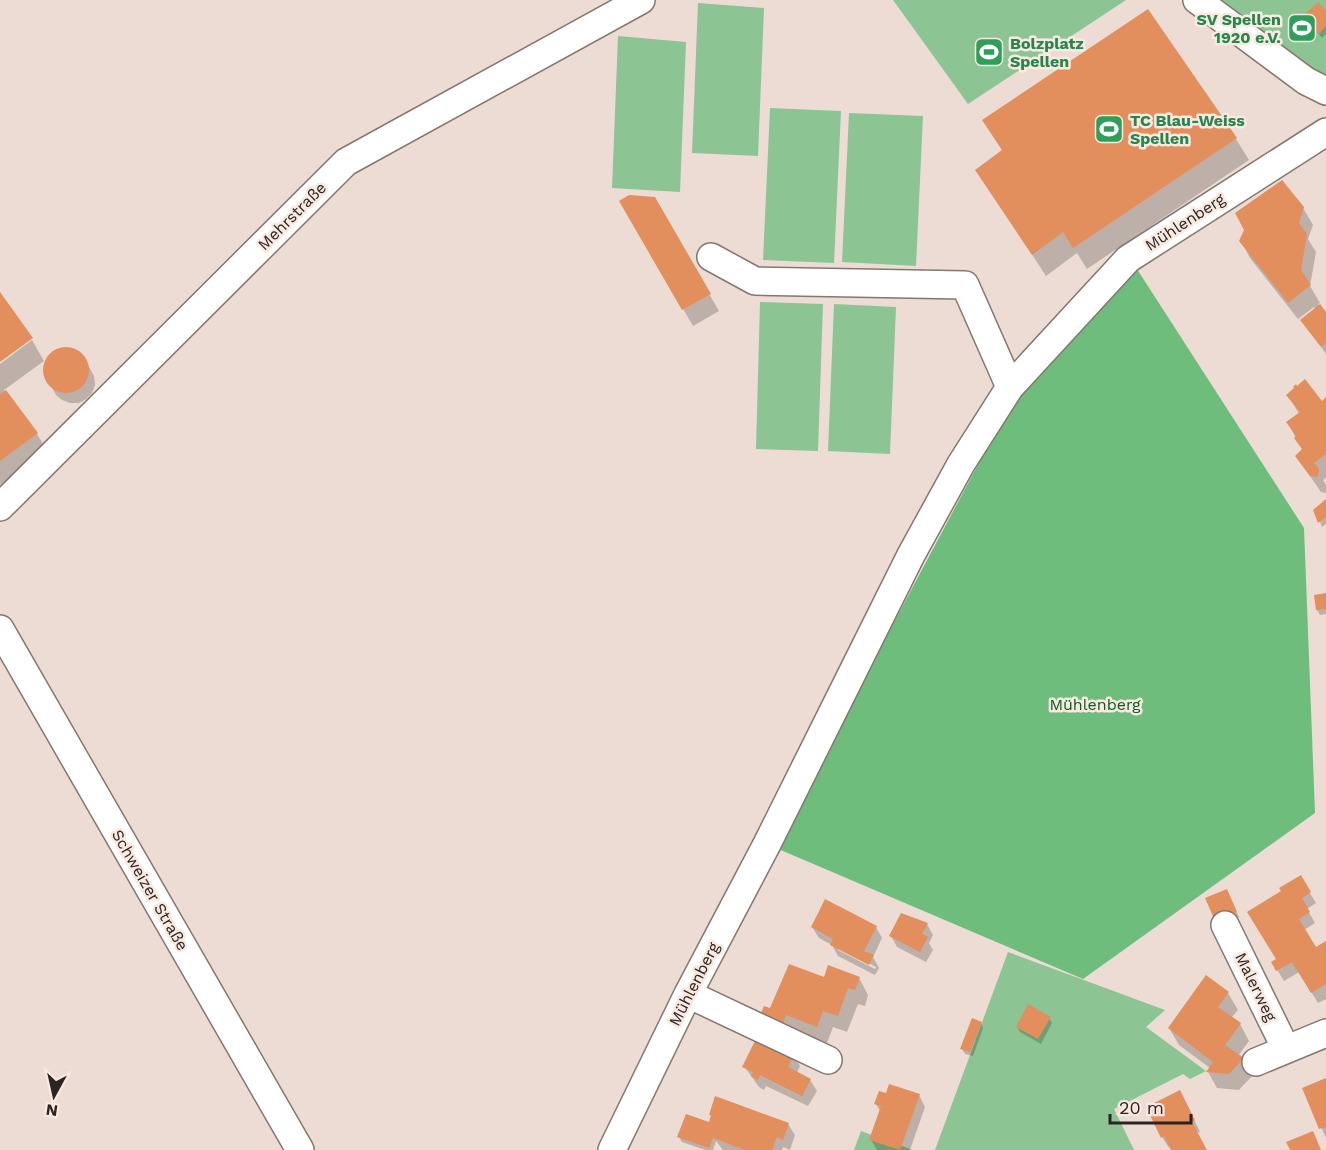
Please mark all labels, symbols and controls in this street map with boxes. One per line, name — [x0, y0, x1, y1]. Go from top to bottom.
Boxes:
place label: SV Spellen 1920 e.V. — [1196, 10, 1281, 47]
sports icon: SV Spellen 1920 e.V. — [1286, 12, 1318, 44]
place label: Bolzplatz Spellen — [1010, 34, 1084, 71]
sports icon: Bolzplatz Spellen — [973, 36, 1005, 68]
place label: TC Blau-Weiss Spellen — [1130, 111, 1245, 148]
sports icon: TC Blau-Weiss Spellen — [1093, 113, 1125, 145]
street label: Mehrstraße — [254, 178, 330, 254]
street label: Mühlenberg — [1142, 189, 1229, 255]
park label: Mühlenberg — [1049, 695, 1141, 714]
street label: Schweizer Straße — [108, 826, 192, 954]
street label: Mühlenberg — [665, 939, 723, 1029]
street label: Malerweg — [1231, 950, 1281, 1025]
north arrow — [24, 1066, 84, 1126]
scale bar — [1110, 1087, 1191, 1125]
text: 20 m — [1119, 1097, 1164, 1118]
text: N — [45, 1100, 59, 1121]

